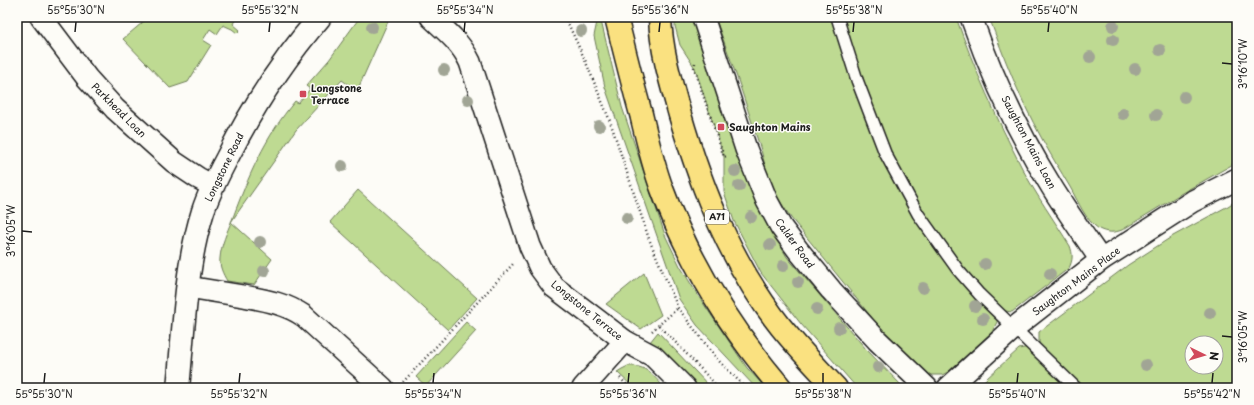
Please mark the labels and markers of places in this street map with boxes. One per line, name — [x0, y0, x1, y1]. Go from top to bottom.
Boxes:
place label: Longstone Terrace — [311, 80, 362, 107]
marker: Longstone Terrace — [298, 89, 308, 99]
place label: Saughton Mains — [729, 119, 811, 134]
marker: Saughton Mains — [716, 122, 726, 132]

